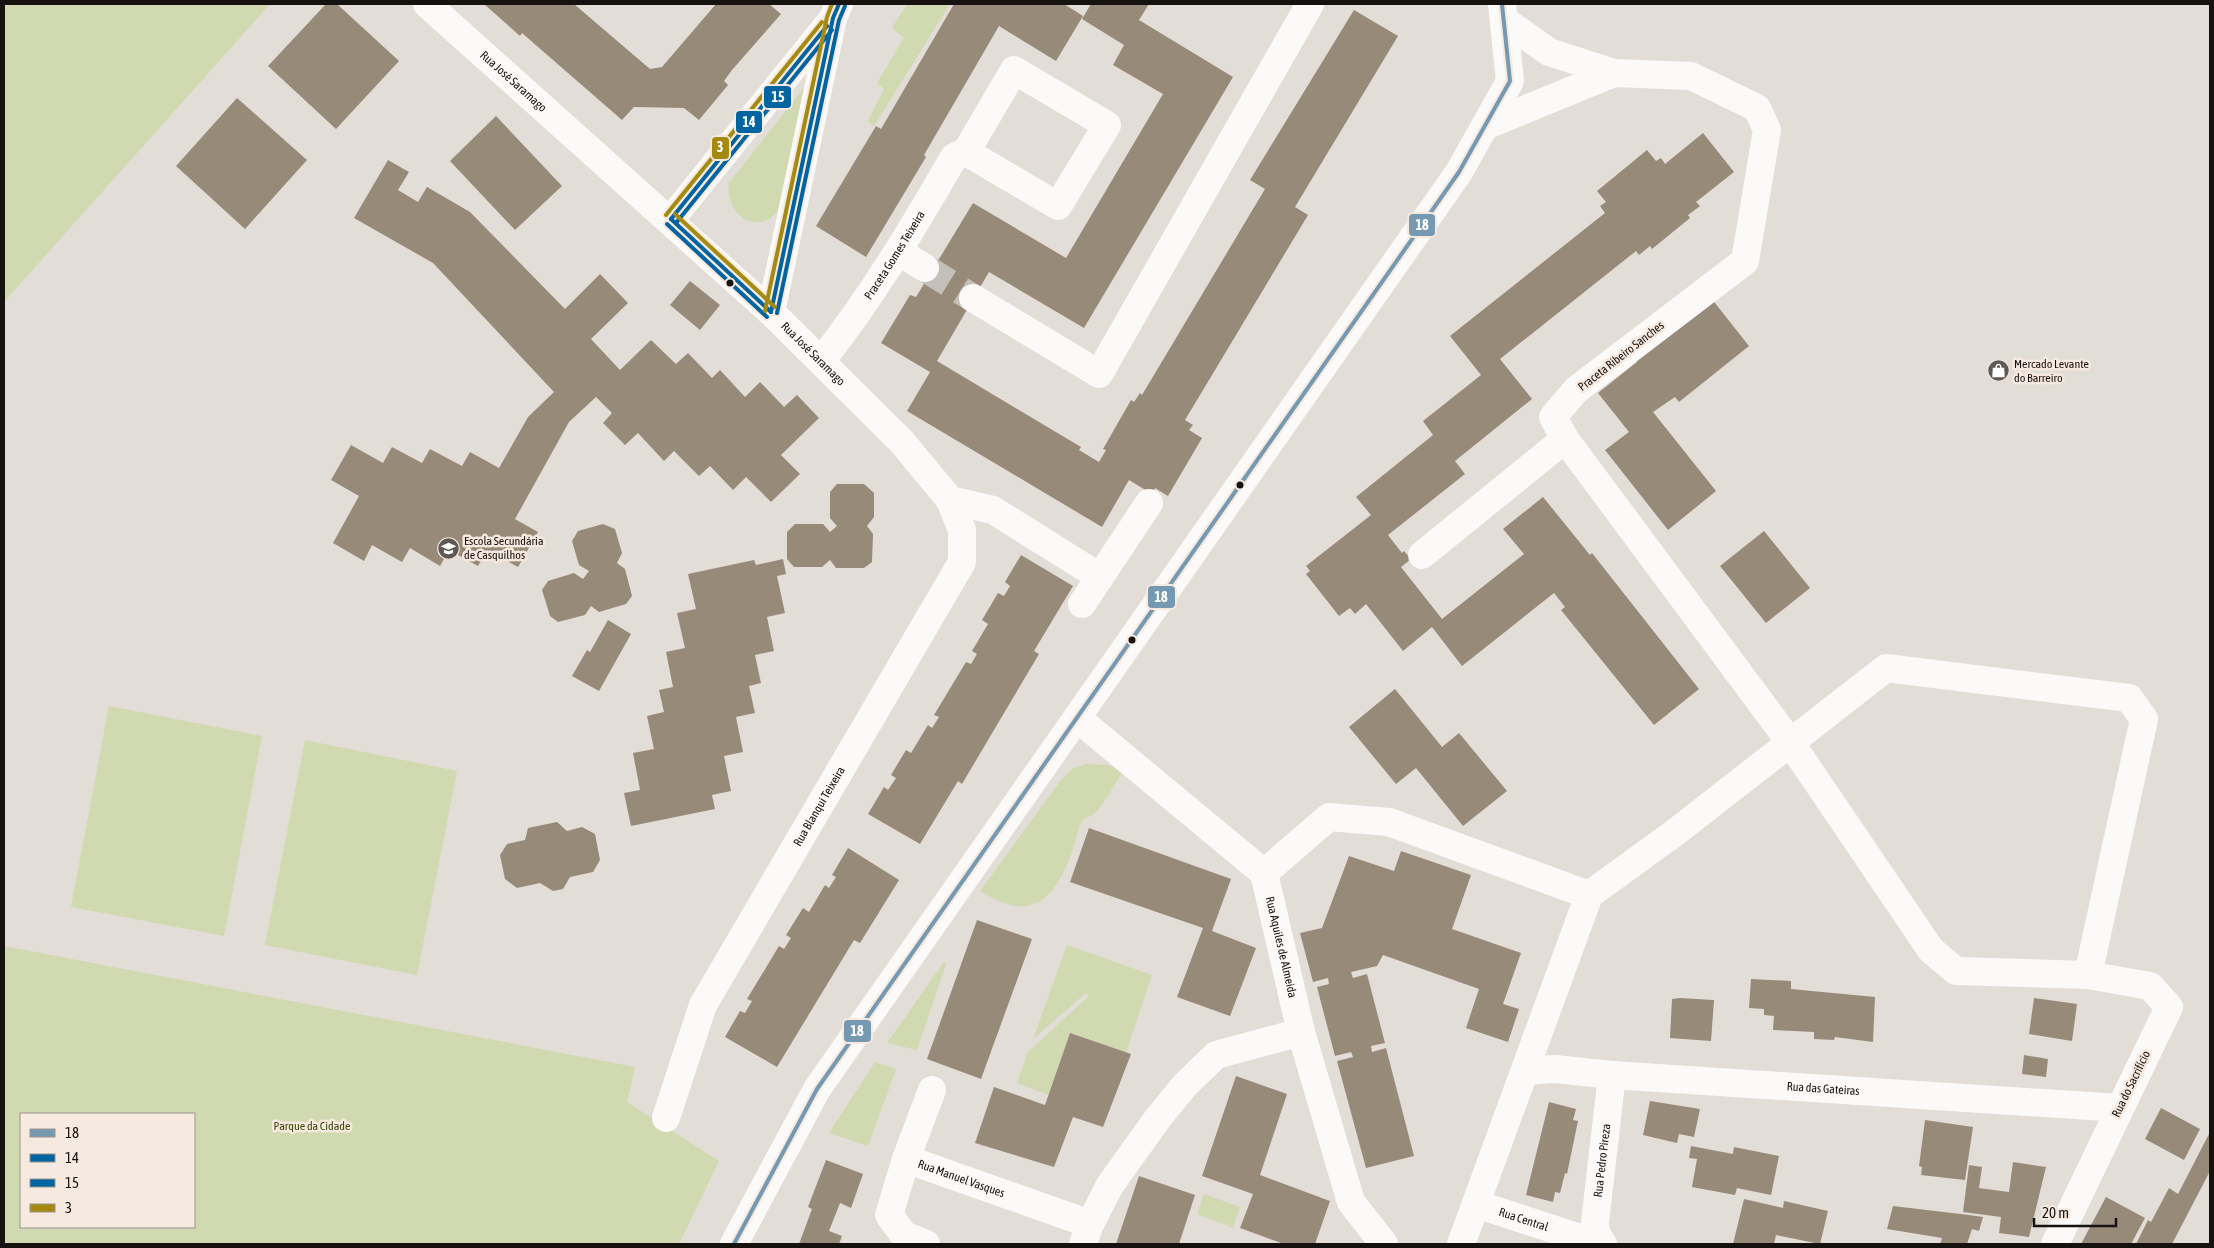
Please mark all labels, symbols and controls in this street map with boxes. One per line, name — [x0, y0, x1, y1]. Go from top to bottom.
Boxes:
street label: Rua José Saramago — [477, 48, 550, 115]
line badge: 15 — [763, 85, 792, 109]
text: 15 — [771, 89, 785, 105]
line badge: 14 — [735, 110, 763, 134]
text: 14 — [742, 114, 756, 130]
line badge: 3 — [711, 136, 730, 160]
text: 3 — [717, 139, 723, 155]
street label: Praceta Gomes Teixeira — [861, 208, 928, 302]
line badge: 18 — [1408, 213, 1436, 237]
text: 18 — [1415, 217, 1429, 233]
unlabelled marker — [725, 278, 735, 288]
street label: Praceta Ribeiro Sanches — [1575, 318, 1667, 394]
street label: Rua José Saramago — [778, 319, 848, 389]
place label: Mercado Levante do Barreiro — [2014, 357, 2089, 385]
shop icon: Mercado Levante do Barreiro — [1986, 359, 2010, 383]
unlabelled marker — [1235, 480, 1245, 490]
place label: Escola Secundária de Casquilhos — [464, 534, 543, 562]
school or university icon: Escola Secundária de Casquilhos — [436, 536, 460, 560]
line badge: 18 — [1147, 585, 1176, 609]
text: 18 — [1154, 589, 1168, 605]
unlabelled marker — [1127, 635, 1137, 645]
street label: Rua Blanqui Teixeira — [790, 764, 848, 849]
street label: Rua Aquiles de Almeida — [1263, 895, 1300, 999]
line badge: 18 — [843, 1019, 872, 1043]
text: 18 — [850, 1023, 864, 1039]
street label: Rua do Sacrifício — [2109, 1048, 2153, 1120]
street label: Rua das Gateiras — [1786, 1079, 1860, 1098]
legend — [20, 1113, 195, 1228]
park label: Parque da Cidade — [274, 1119, 350, 1133]
street label: Rua Pedro Pireza — [1591, 1123, 1613, 1198]
text: 18 — [65, 1124, 79, 1141]
text: 14 — [65, 1149, 79, 1166]
street label: Rua Manuel Vasques — [916, 1157, 1007, 1200]
text: 15 — [65, 1174, 79, 1191]
scale bar — [2034, 1196, 2116, 1228]
text: 3 — [65, 1199, 72, 1216]
text: 20 m — [2042, 1204, 2069, 1221]
street label: Rua Central — [1497, 1205, 1551, 1234]

